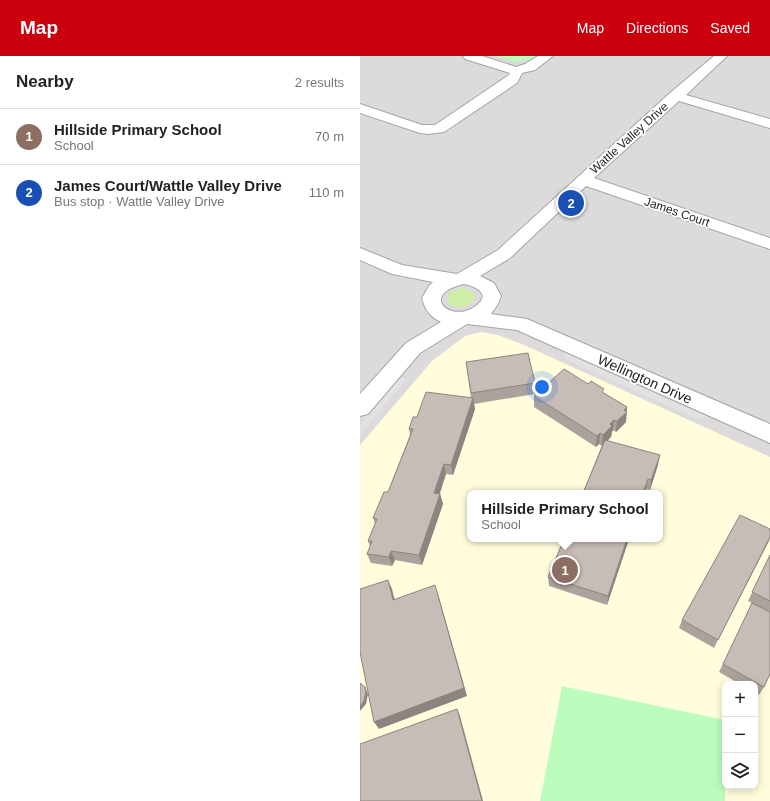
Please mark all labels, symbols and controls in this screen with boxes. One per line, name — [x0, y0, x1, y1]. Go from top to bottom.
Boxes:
text: Map — [20, 17, 58, 38]
text: Map — [577, 20, 604, 36]
text: Directions — [626, 20, 688, 36]
text: Saved — [710, 20, 750, 36]
text: Nearby — [16, 72, 74, 91]
text: 2 results — [295, 75, 344, 90]
street label: Wattle Valley Drive — [587, 99, 671, 177]
text: Hillside Primary School — [54, 121, 222, 138]
text: 1 — [25, 129, 33, 144]
text: 70 m — [315, 129, 344, 144]
text: School — [54, 138, 94, 153]
text: James Court/Wattle Valley Drive — [54, 177, 282, 194]
text: 2 — [25, 185, 33, 200]
text: 110 m — [309, 185, 344, 200]
pin: 2 — [558, 188, 584, 218]
text: Bus stop · Wattle Valley Drive — [54, 194, 225, 209]
street label: James Court — [643, 194, 712, 230]
street label: Wellington Drive — [595, 351, 695, 407]
your location — [532, 377, 552, 397]
popup — [467, 490, 663, 542]
text: Hillside Primary School — [481, 500, 649, 517]
text: School — [481, 517, 521, 532]
pin: 1 — [552, 555, 578, 585]
map controls — [722, 681, 758, 789]
button: + — [722, 681, 758, 717]
button: − — [722, 717, 758, 753]
button: layers — [722, 753, 758, 789]

